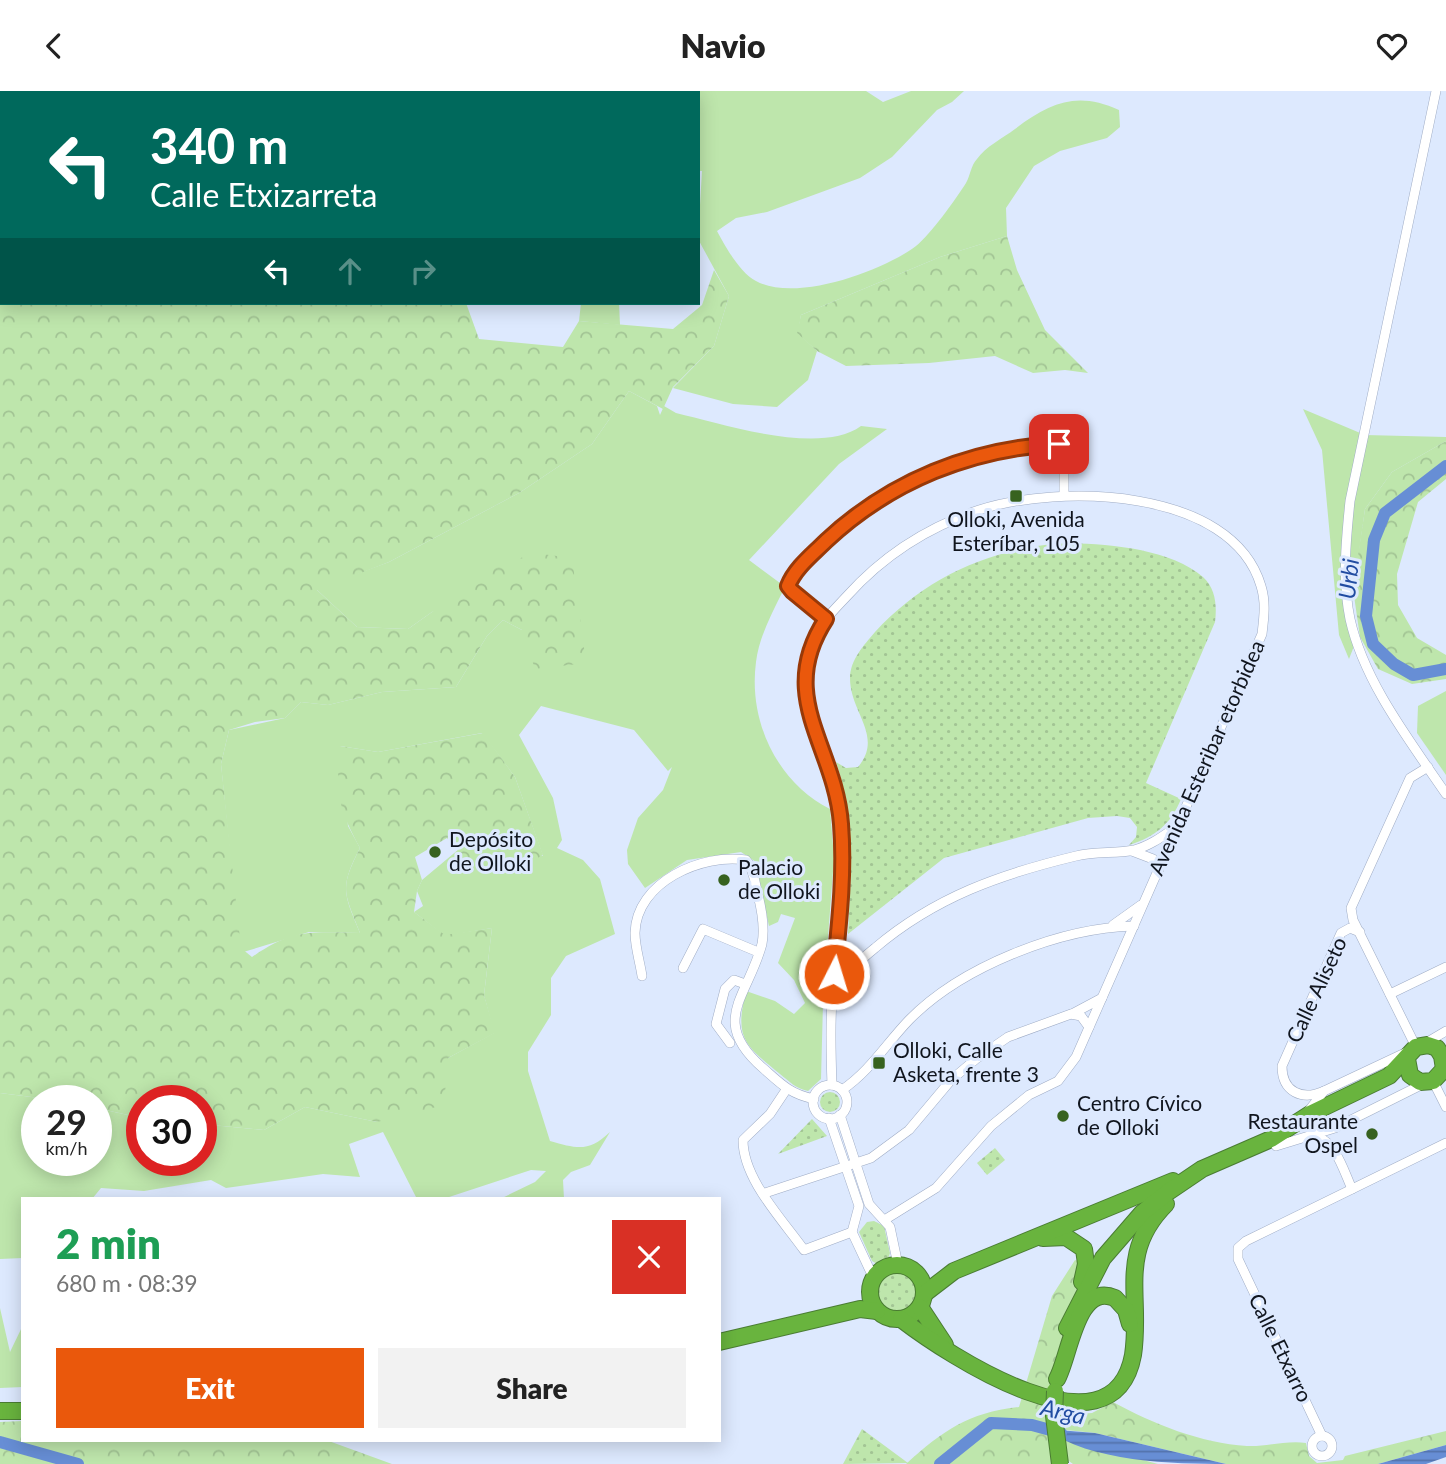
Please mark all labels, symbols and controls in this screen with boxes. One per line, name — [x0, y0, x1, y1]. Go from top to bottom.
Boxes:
text: Navio — [680, 26, 766, 65]
icon: back — [35, 27, 73, 65]
icon: heart — [1373, 27, 1411, 65]
text: 340 m — [150, 116, 288, 174]
icon: left — [35, 119, 126, 210]
text: Calle Etxizarreta — [150, 175, 378, 214]
icon: left — [258, 252, 296, 290]
icon: ahead — [331, 252, 369, 290]
icon: right — [404, 252, 442, 290]
pin — [1029, 414, 1089, 474]
icon: arrive — [1040, 425, 1078, 463]
marker: Olloki, Avenida Esteríbar, 105 — [1008, 488, 1024, 504]
place label: Olloki, Avenida Esteríbar, 105 — [947, 506, 1085, 555]
water label: Urbi — [1332, 557, 1364, 601]
street label: Avenida Esteribar etorbidea — [1142, 636, 1269, 879]
place label: Depósito de Olloki — [449, 826, 533, 875]
marker: Depósito de Olloki — [427, 844, 443, 860]
place label: Palacio de Olloki — [738, 854, 820, 903]
marker: Palacio de Olloki — [716, 872, 732, 888]
street label: Calle Aliseto — [1280, 932, 1351, 1046]
position arrow — [797, 937, 871, 1011]
place label: Olloki, Calle Asketa, frente 3 — [893, 1037, 1039, 1086]
marker: Olloki, Calle Asketa, frente 3 — [871, 1055, 887, 1071]
speed limit sign: 30 — [126, 1085, 217, 1176]
place label: Centro Cívico de Olloki — [1077, 1090, 1202, 1139]
text: 29 — [46, 1100, 87, 1142]
marker: Centro Cívico de Olloki — [1055, 1108, 1071, 1124]
place label: Restaurante Ospel — [1248, 1108, 1358, 1157]
marker: Restaurante Ospel — [1364, 1126, 1380, 1142]
text: km/h — [45, 1137, 88, 1159]
text: 2 min — [56, 1218, 161, 1268]
button: close — [612, 1220, 686, 1294]
text: 680 m · 08:39 — [56, 1269, 198, 1297]
street label: Calle Etxarro — [1244, 1289, 1318, 1406]
button: Exit — [56, 1348, 364, 1428]
button: Share — [378, 1348, 686, 1428]
water label: Arga — [1037, 1392, 1088, 1430]

